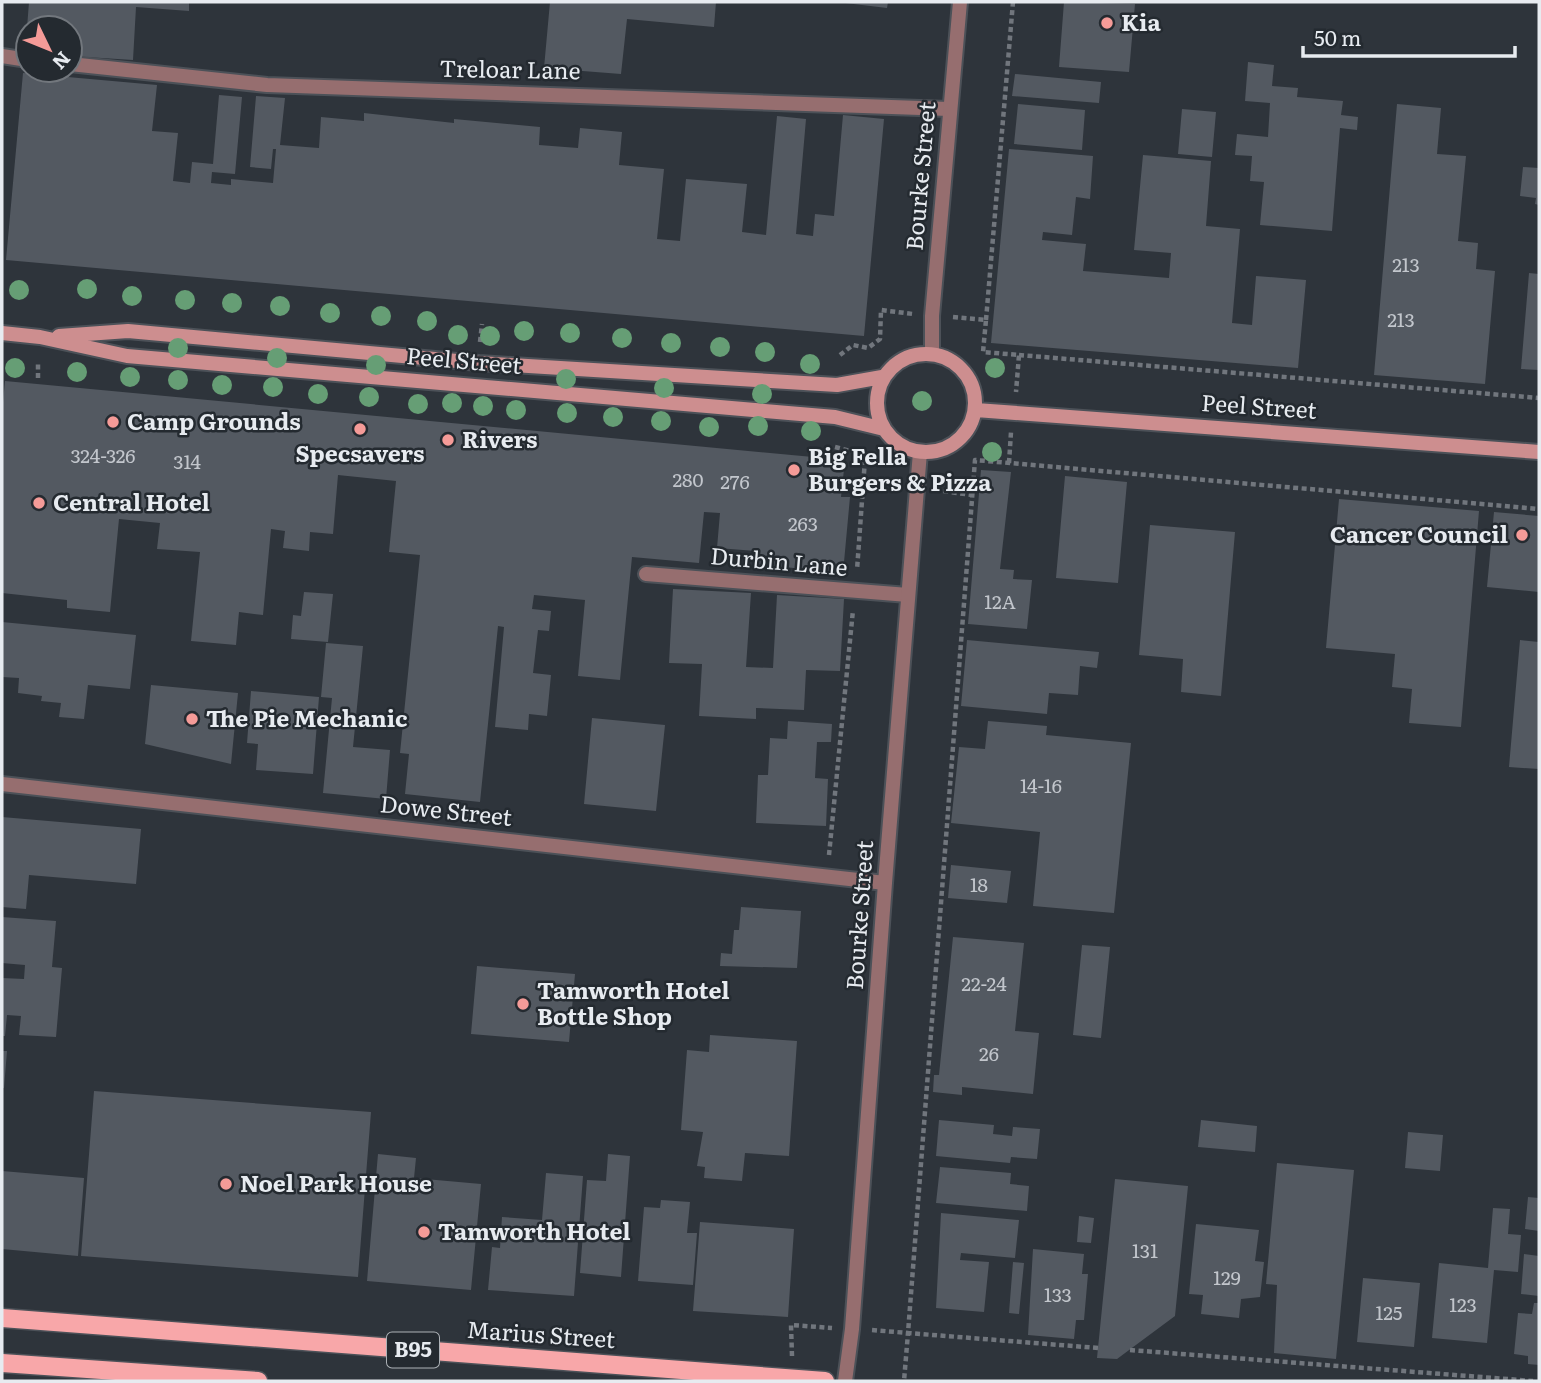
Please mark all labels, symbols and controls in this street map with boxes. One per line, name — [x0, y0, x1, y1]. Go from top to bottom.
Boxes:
place label: Kia — [1121, 4, 1161, 38]
north arrow — [14, 14, 84, 84]
scale bar — [1303, 14, 1515, 58]
marker: Kia — [1099, 15, 1115, 31]
text: 50 m — [1314, 21, 1361, 52]
text: N — [46, 46, 78, 77]
street label: Treloar Lane — [439, 50, 581, 86]
street label: Bourke Street — [896, 99, 943, 252]
house number: 213 — [1392, 250, 1420, 278]
house number: 213 — [1387, 305, 1415, 333]
street label: Peel Street — [405, 337, 524, 381]
street label: Peel Street — [1200, 384, 1319, 426]
place label: Camp Grounds — [127, 403, 301, 437]
marker: Camp Grounds — [105, 414, 121, 430]
marker: Specsavers — [352, 421, 368, 437]
place label: Rivers — [462, 421, 537, 455]
marker: Rivers — [440, 432, 456, 448]
place label: Specsavers — [296, 435, 424, 469]
place label: Big Fella Burgers & Pizza — [808, 438, 992, 498]
house number: 324-326 — [71, 441, 135, 469]
house number: 314 — [173, 447, 201, 475]
marker: Big Fella Burgers & Pizza — [786, 462, 802, 478]
house number: 280 — [672, 465, 704, 493]
house number: 276 — [720, 467, 750, 495]
place label: Central Hotel — [53, 484, 210, 518]
marker: Central Hotel — [31, 495, 47, 511]
house number: 263 — [788, 509, 818, 537]
place label: Cancer Council — [1330, 516, 1508, 550]
marker: Cancer Council — [1514, 527, 1530, 543]
street label: Durbin Lane — [709, 537, 849, 583]
house number: 12A — [984, 587, 1016, 615]
place label: The Pie Mechanic — [206, 700, 407, 734]
marker: The Pie Mechanic — [184, 711, 200, 727]
house number: 14-16 — [1020, 771, 1062, 799]
street label: Dowe Street — [378, 785, 515, 833]
street label: Bourke Street — [836, 838, 880, 991]
house number: 18 — [970, 870, 988, 898]
house number: 22-24 — [961, 969, 1007, 997]
place label: Tamworth Hotel Bottle Shop — [537, 972, 730, 1032]
marker: Tamworth Hotel Bottle Shop — [515, 996, 531, 1012]
house number: 26 — [979, 1039, 999, 1067]
place label: Noel Park House — [240, 1165, 432, 1199]
marker: Noel Park House — [218, 1176, 234, 1192]
place label: Tamworth Hotel — [438, 1213, 631, 1247]
marker: Tamworth Hotel — [416, 1224, 432, 1240]
house number: 131 — [1132, 1236, 1158, 1264]
house number: 129 — [1213, 1263, 1241, 1291]
house number: 133 — [1044, 1280, 1072, 1308]
house number: 123 — [1449, 1290, 1477, 1318]
house number: 125 — [1375, 1298, 1403, 1326]
street label: Marius Street — [466, 1311, 617, 1355]
road number: B95 — [387, 1332, 439, 1368]

